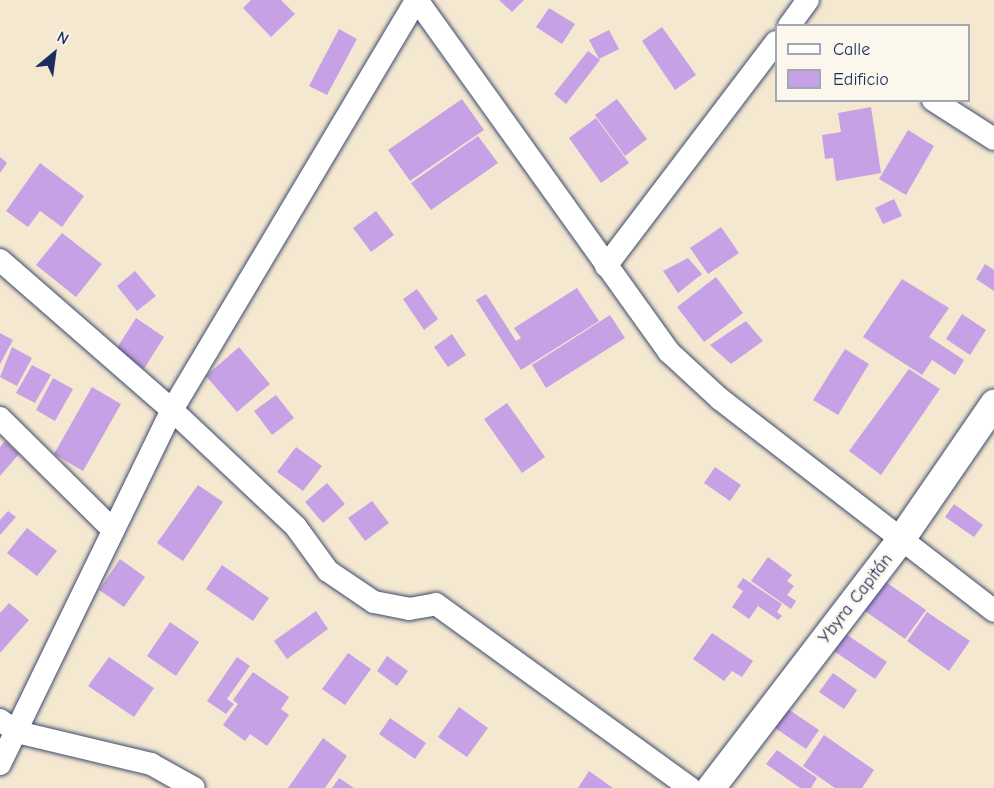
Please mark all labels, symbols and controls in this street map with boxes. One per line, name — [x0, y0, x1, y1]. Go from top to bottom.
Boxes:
north arrow — [24, 24, 84, 84]
legend — [775, 24, 970, 102]
text: N — [54, 28, 72, 49]
text: Calle — [833, 39, 870, 60]
text: Edificio — [833, 69, 889, 90]
street label: Ybyra Capitán — [814, 550, 898, 648]

